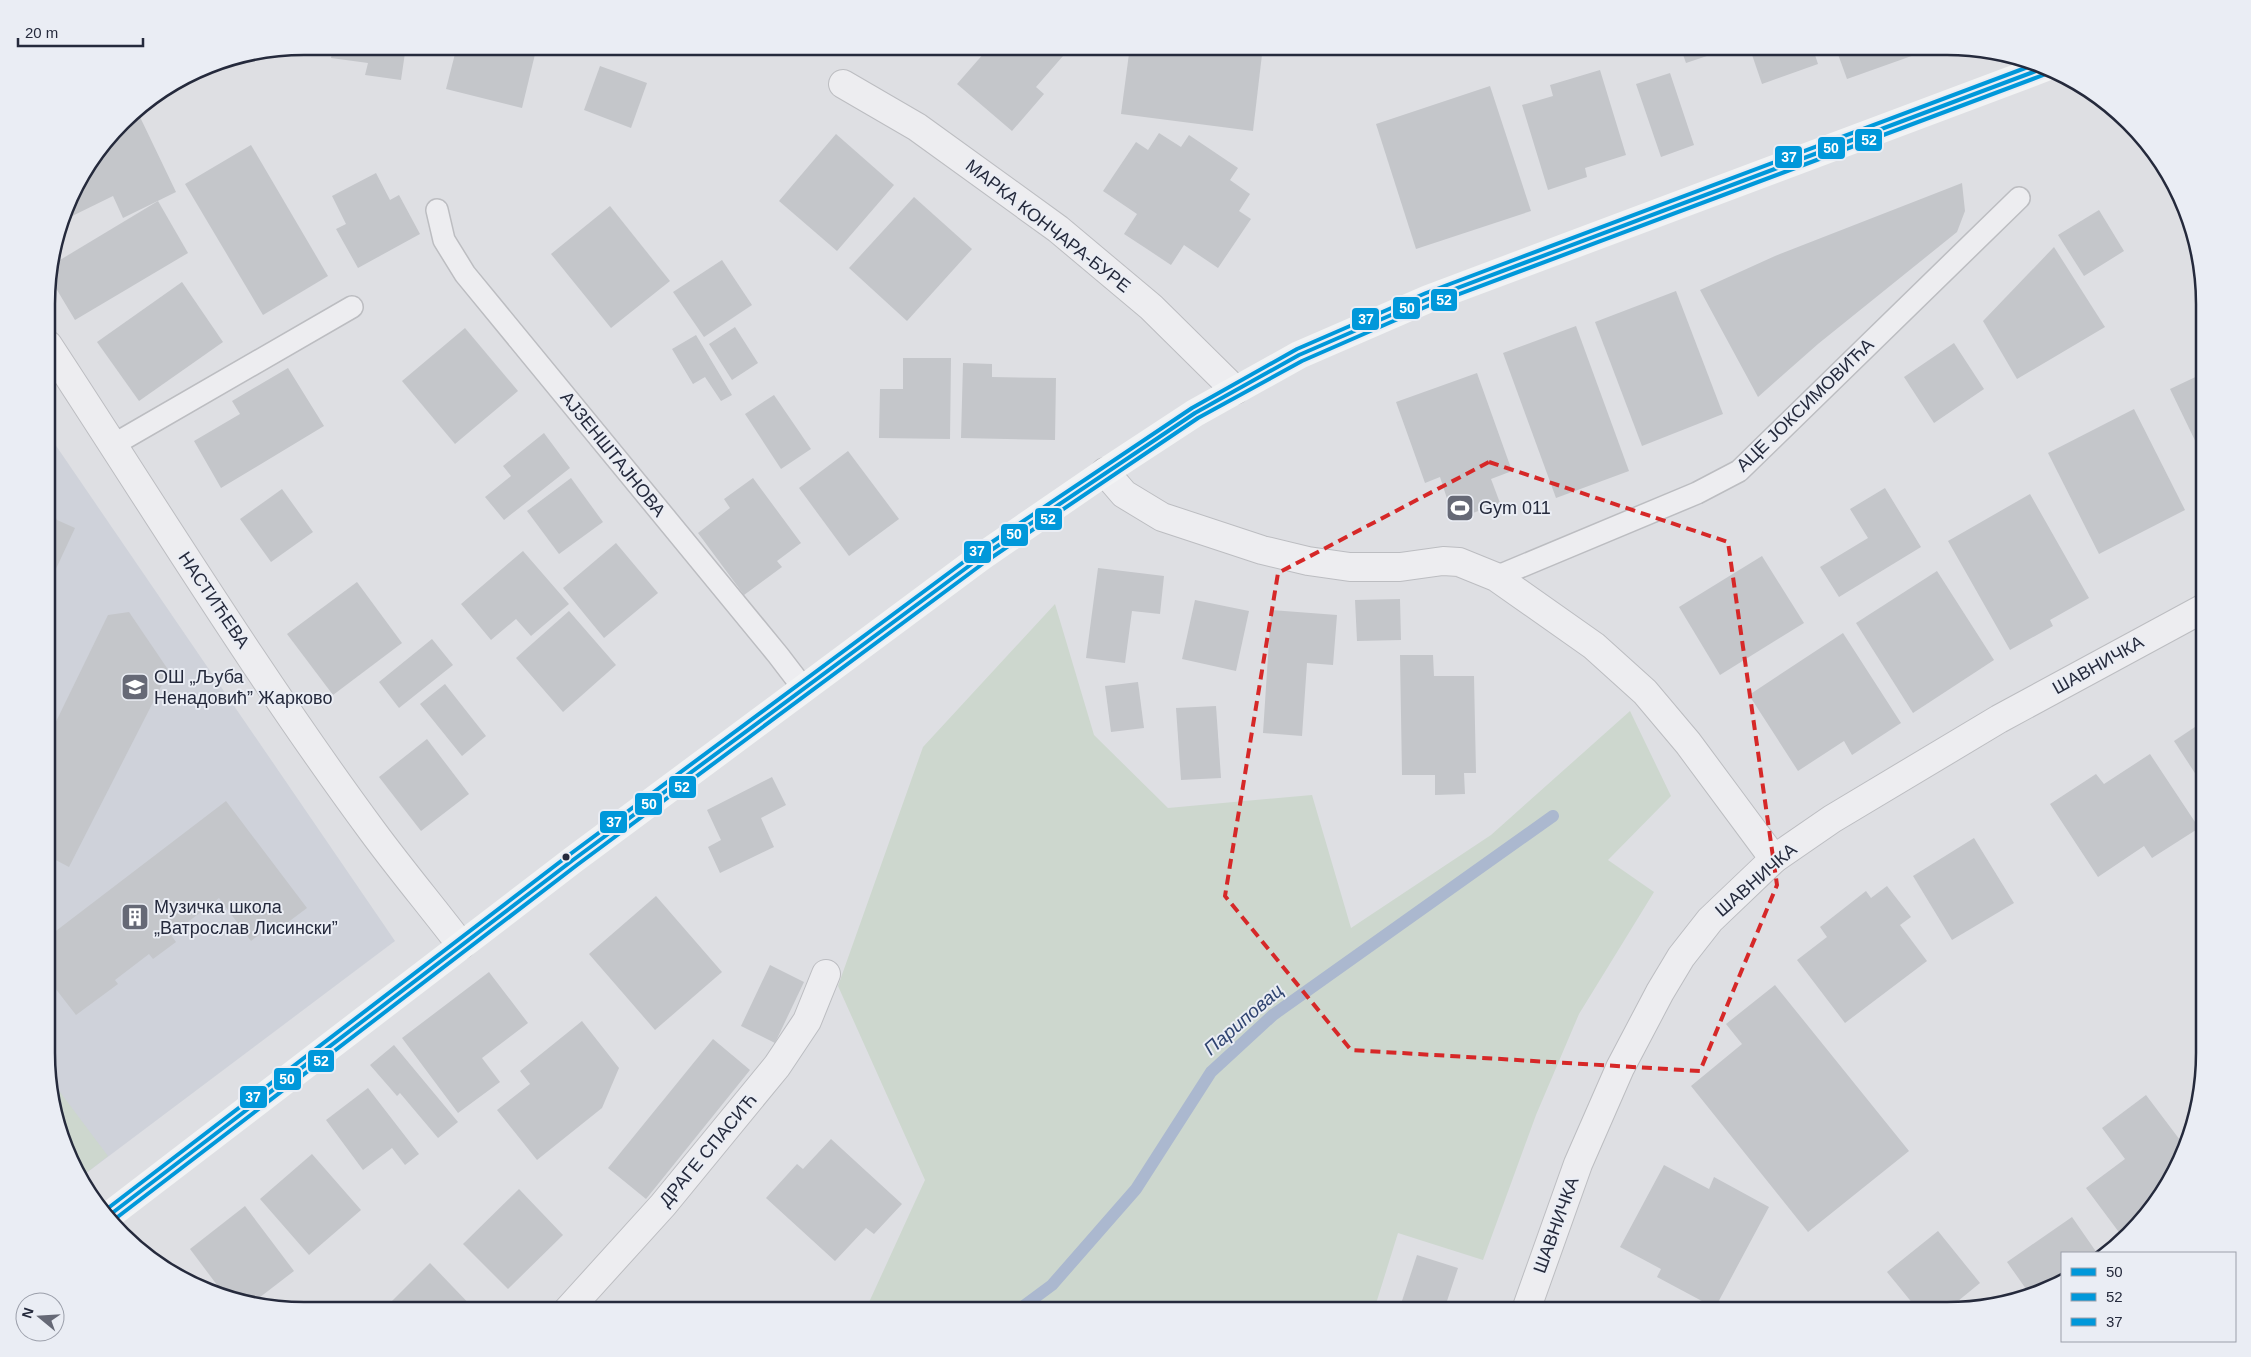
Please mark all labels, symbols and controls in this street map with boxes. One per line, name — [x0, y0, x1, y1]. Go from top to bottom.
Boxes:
scale bar — [18, 15, 142, 47]
text: 20 m — [25, 24, 58, 41]
line badge: 52 — [1854, 128, 1883, 152]
text: 52 — [1861, 132, 1877, 148]
line badge: 50 — [1817, 136, 1846, 160]
text: 50 — [1823, 140, 1839, 156]
line badge: 37 — [1774, 145, 1803, 169]
text: 37 — [1781, 149, 1797, 165]
street label: МАРКА КОНЧАРА-БУРЕ — [962, 155, 1134, 297]
line badge: 52 — [1430, 288, 1458, 312]
text: 52 — [1436, 292, 1452, 308]
line badge: 50 — [1392, 296, 1421, 320]
text: 50 — [1399, 300, 1415, 316]
line badge: 37 — [1351, 307, 1380, 331]
text: 37 — [1358, 311, 1374, 327]
street label: АЦЕ ЈОКСИМОВИЋА — [1732, 334, 1878, 476]
street label: АЈЗЕНШТАЈНОВА — [556, 387, 670, 521]
sports icon: Gym 011 — [1445, 493, 1475, 523]
place label: Gym 011 — [1479, 498, 1551, 518]
line badge: 52 — [1034, 507, 1063, 531]
text: 52 — [1040, 511, 1056, 527]
line badge: 50 — [1000, 523, 1029, 547]
text: 50 — [1006, 526, 1022, 542]
line badge: 37 — [963, 540, 992, 564]
text: 37 — [969, 543, 985, 559]
street label: НАСТИЋЕВА — [174, 548, 254, 652]
street label: ШАВНИЧКА — [2049, 632, 2147, 698]
place label: ОШ „Љуба Ненадовић” Жарково — [154, 667, 332, 708]
school or university icon: ОШ „Љуба Ненадовић” Жарково — [120, 672, 150, 702]
line badge: 52 — [668, 775, 697, 799]
text: 52 — [674, 779, 690, 795]
line badge: 50 — [634, 792, 663, 816]
text: 50 — [641, 796, 657, 812]
line badge: 37 — [599, 810, 628, 834]
text: 37 — [606, 814, 622, 830]
street label: ШАВНИЧКА — [1711, 839, 1801, 921]
unlabelled marker — [561, 852, 571, 862]
place label: Музичка школа „Ватрослав Лисински” — [154, 897, 338, 938]
building icon: Музичка школа „Ватрослав Лисински” — [120, 902, 150, 932]
water label: Париповац — [1200, 979, 1287, 1059]
line badge: 52 — [307, 1049, 335, 1073]
text: 52 — [313, 1053, 329, 1069]
line badge: 50 — [273, 1067, 302, 1091]
text: 50 — [279, 1071, 295, 1087]
line badge: 37 — [239, 1085, 268, 1109]
text: 37 — [245, 1089, 261, 1105]
street label: ДРАГЕ СПАСИЋ — [655, 1090, 761, 1210]
street label: ШАВНИЧКА — [1529, 1174, 1583, 1276]
legend — [2061, 1252, 2236, 1342]
text: 50 — [2106, 1263, 2123, 1280]
text: 52 — [2106, 1288, 2123, 1305]
north arrow — [15, 1292, 65, 1342]
text: N — [18, 1306, 37, 1320]
text: 37 — [2106, 1313, 2123, 1330]

